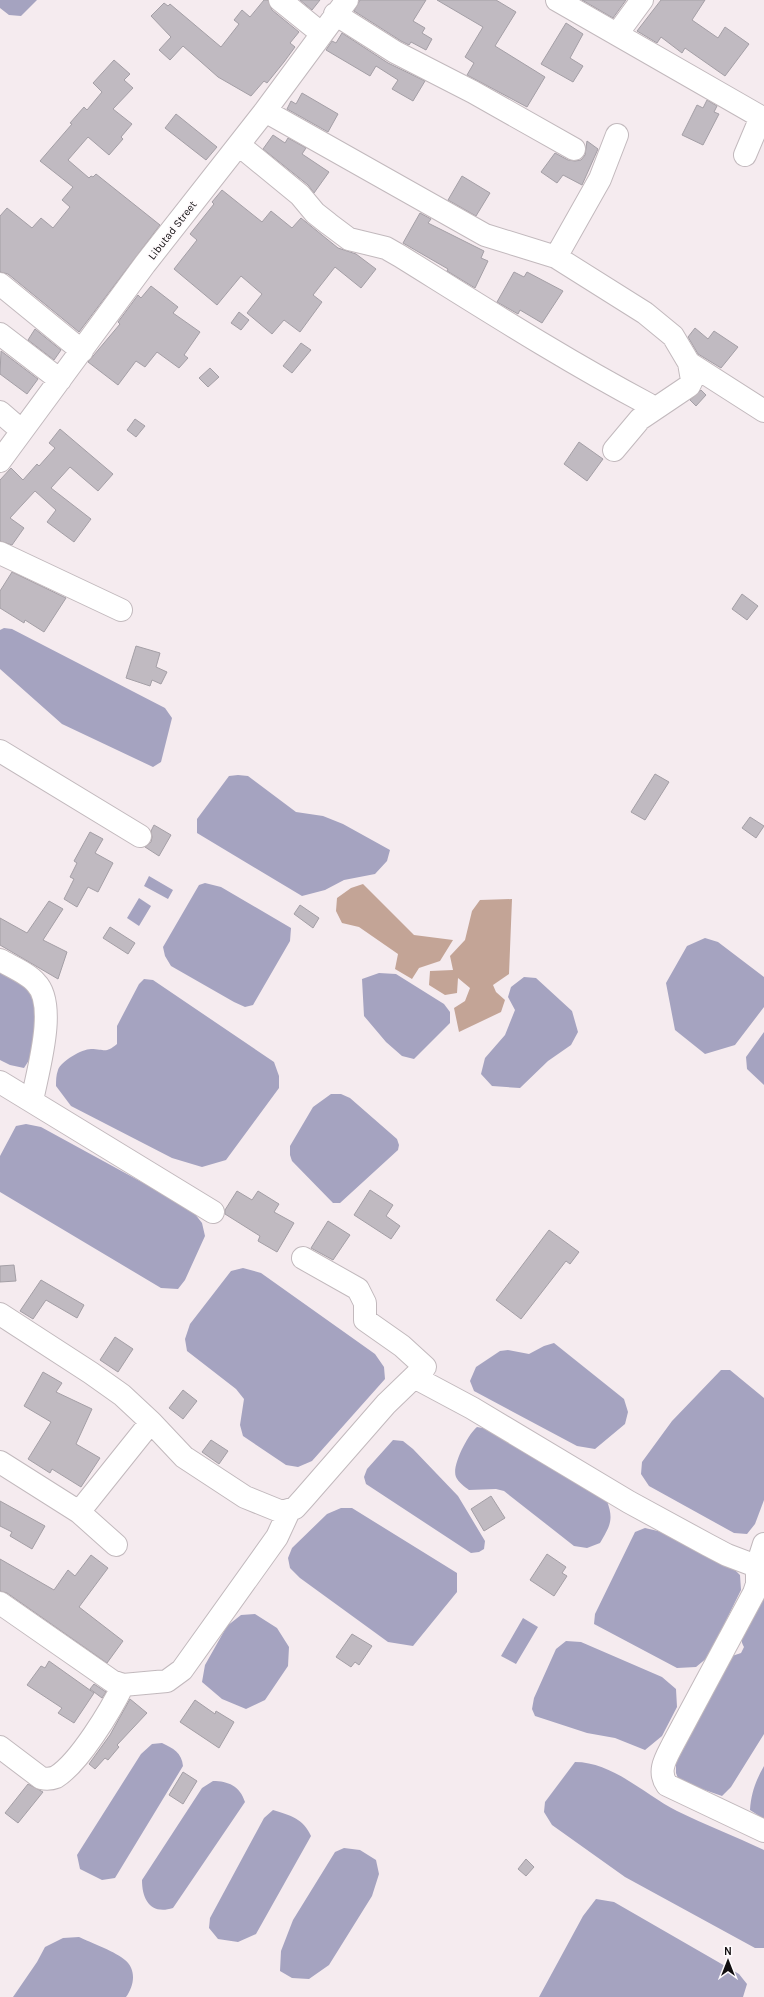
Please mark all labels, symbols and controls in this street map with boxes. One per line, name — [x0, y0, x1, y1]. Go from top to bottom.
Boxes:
street label: Libutad Street — [145, 198, 199, 262]
north arrow — [708, 1941, 748, 1981]
text: N — [724, 1945, 732, 1958]

